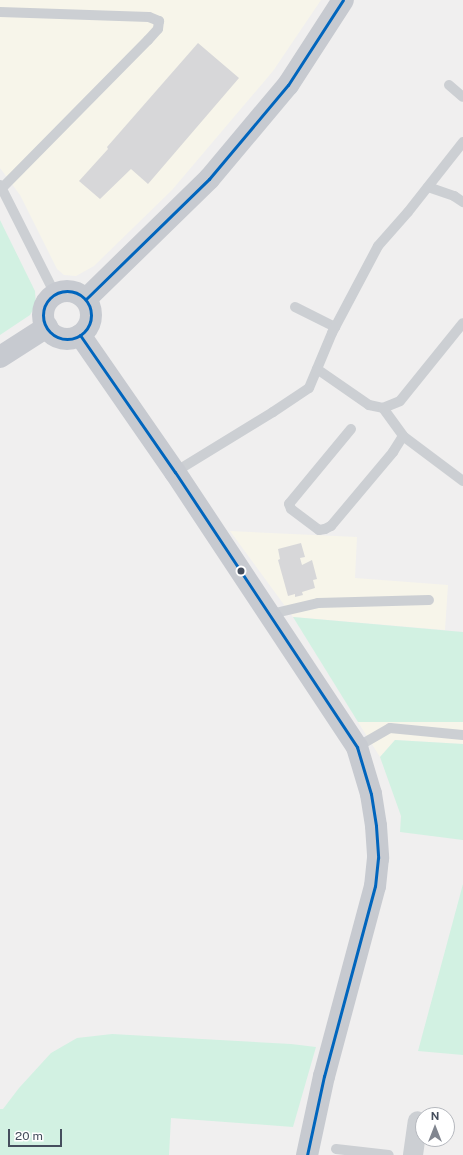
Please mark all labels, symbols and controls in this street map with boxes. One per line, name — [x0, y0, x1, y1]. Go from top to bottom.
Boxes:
unlabelled marker — [236, 566, 246, 576]
north arrow — [415, 1107, 455, 1147]
text: N — [431, 1110, 439, 1122]
scale bar — [10, 1121, 64, 1147]
text: 20 m — [15, 1129, 43, 1143]

